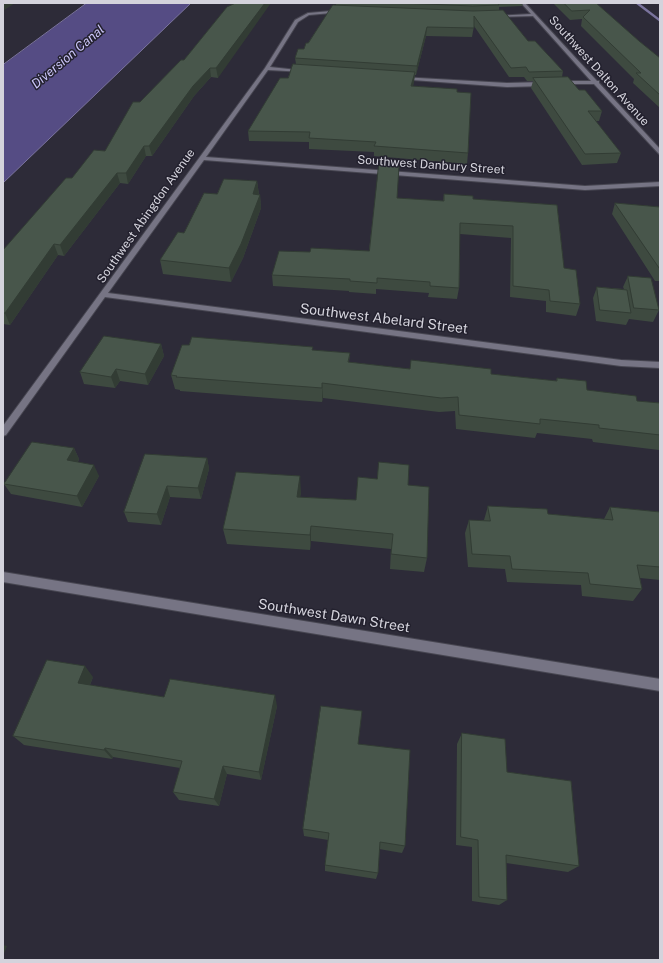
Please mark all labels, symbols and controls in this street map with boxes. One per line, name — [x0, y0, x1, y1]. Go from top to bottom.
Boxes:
street label: Southwest Dalton Avenue — [546, 13, 652, 129]
water label: Diversion Canal — [28, 22, 108, 92]
street label: Southwest Abingdon Avenue — [94, 146, 198, 286]
street label: Southwest Danbury Street — [357, 153, 505, 177]
street label: Southwest Abelard Street — [299, 300, 469, 338]
street label: Southwest Dawn Street — [257, 596, 411, 636]

